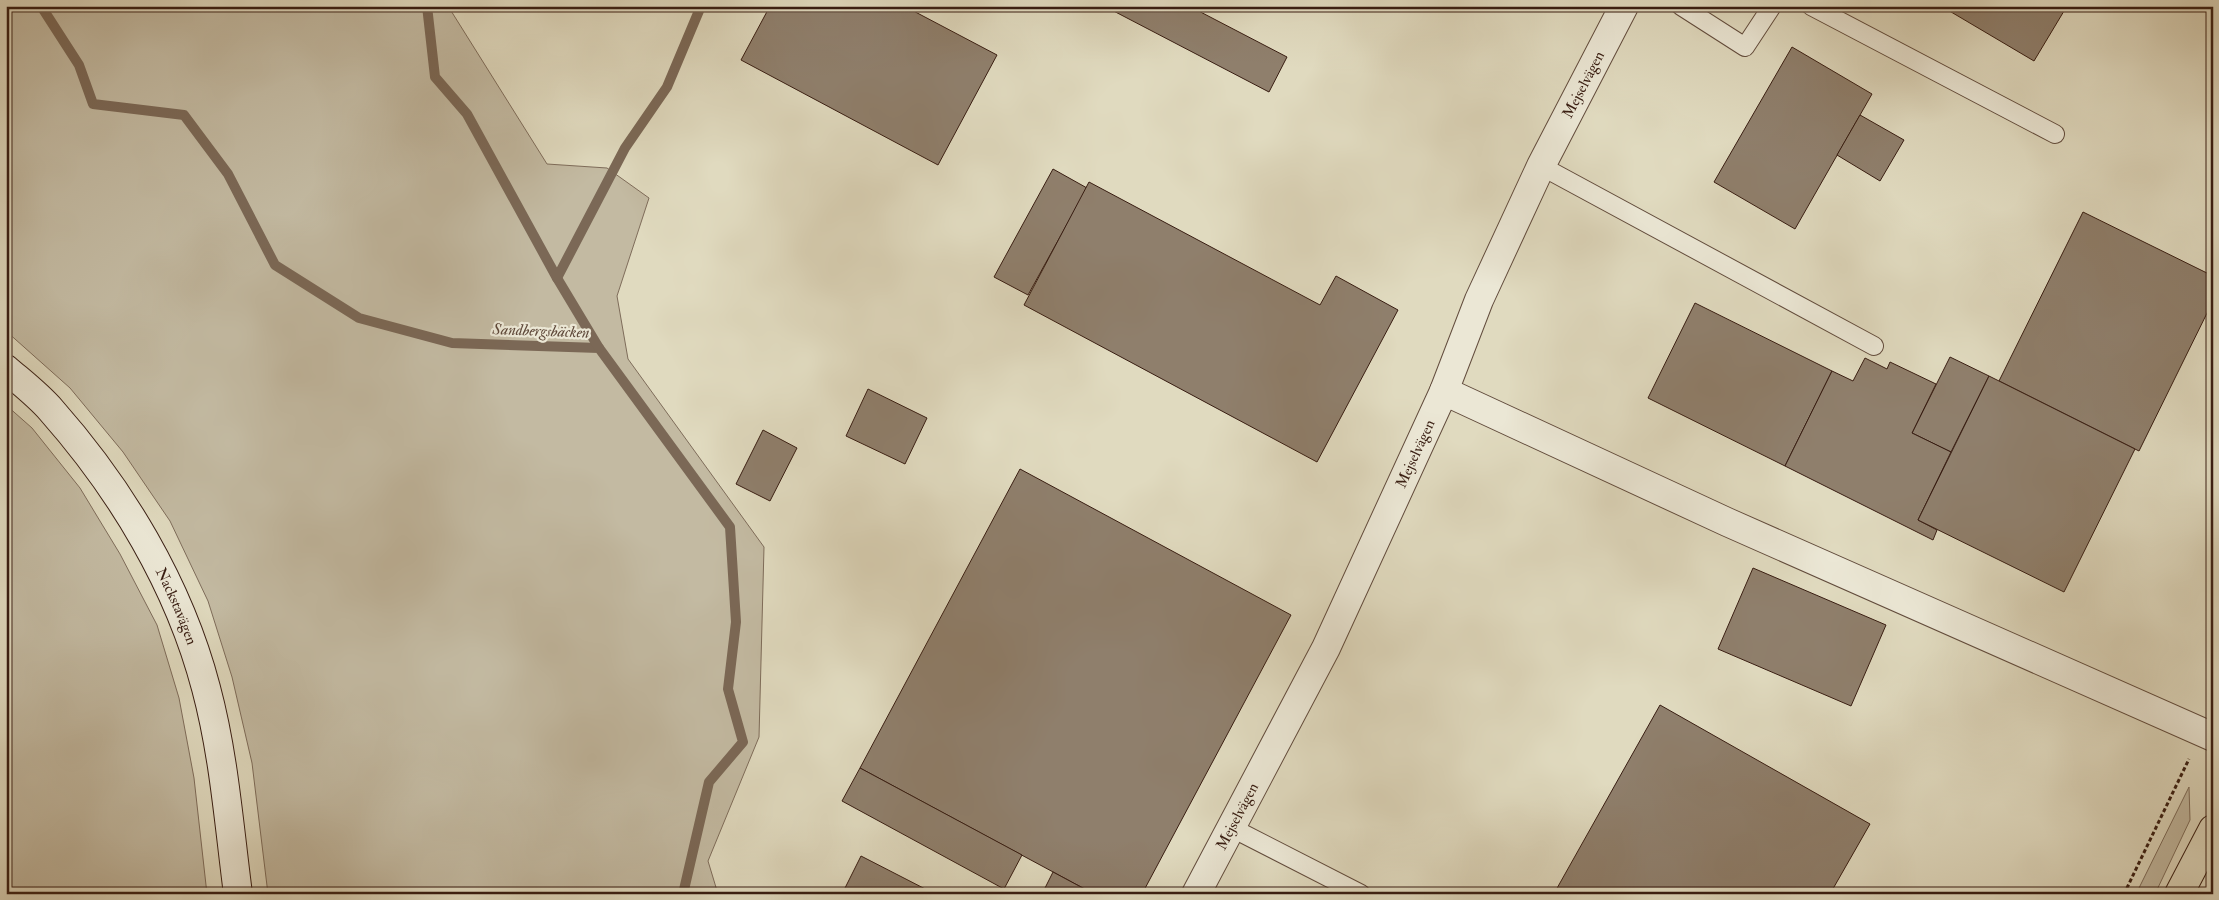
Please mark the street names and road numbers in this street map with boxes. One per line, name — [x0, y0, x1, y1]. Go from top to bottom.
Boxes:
street label: Mejselvägen — [1558, 47, 1609, 121]
street label: Mejselvägen — [1391, 416, 1439, 491]
street label: Nackstavägen — [152, 564, 202, 648]
street label: Mejselvägen — [1212, 779, 1263, 853]

